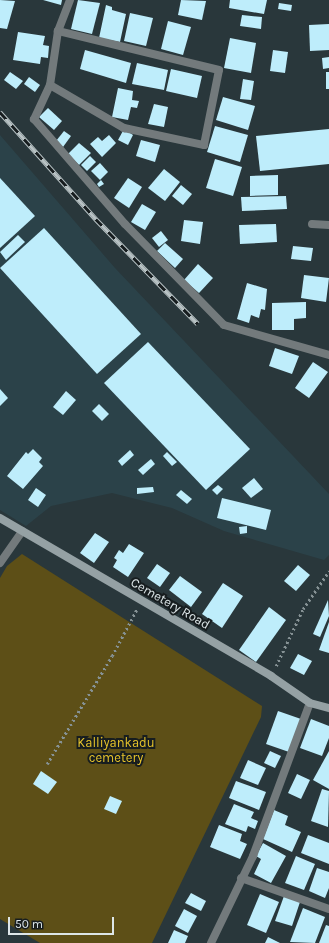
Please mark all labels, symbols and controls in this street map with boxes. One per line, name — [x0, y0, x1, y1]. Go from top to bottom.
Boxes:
street label: Cemetery Road — [128, 575, 212, 633]
park label: Kalliyankadu cemetery — [77, 736, 155, 767]
scale bar — [10, 909, 116, 935]
text: 50 m — [15, 917, 43, 931]

